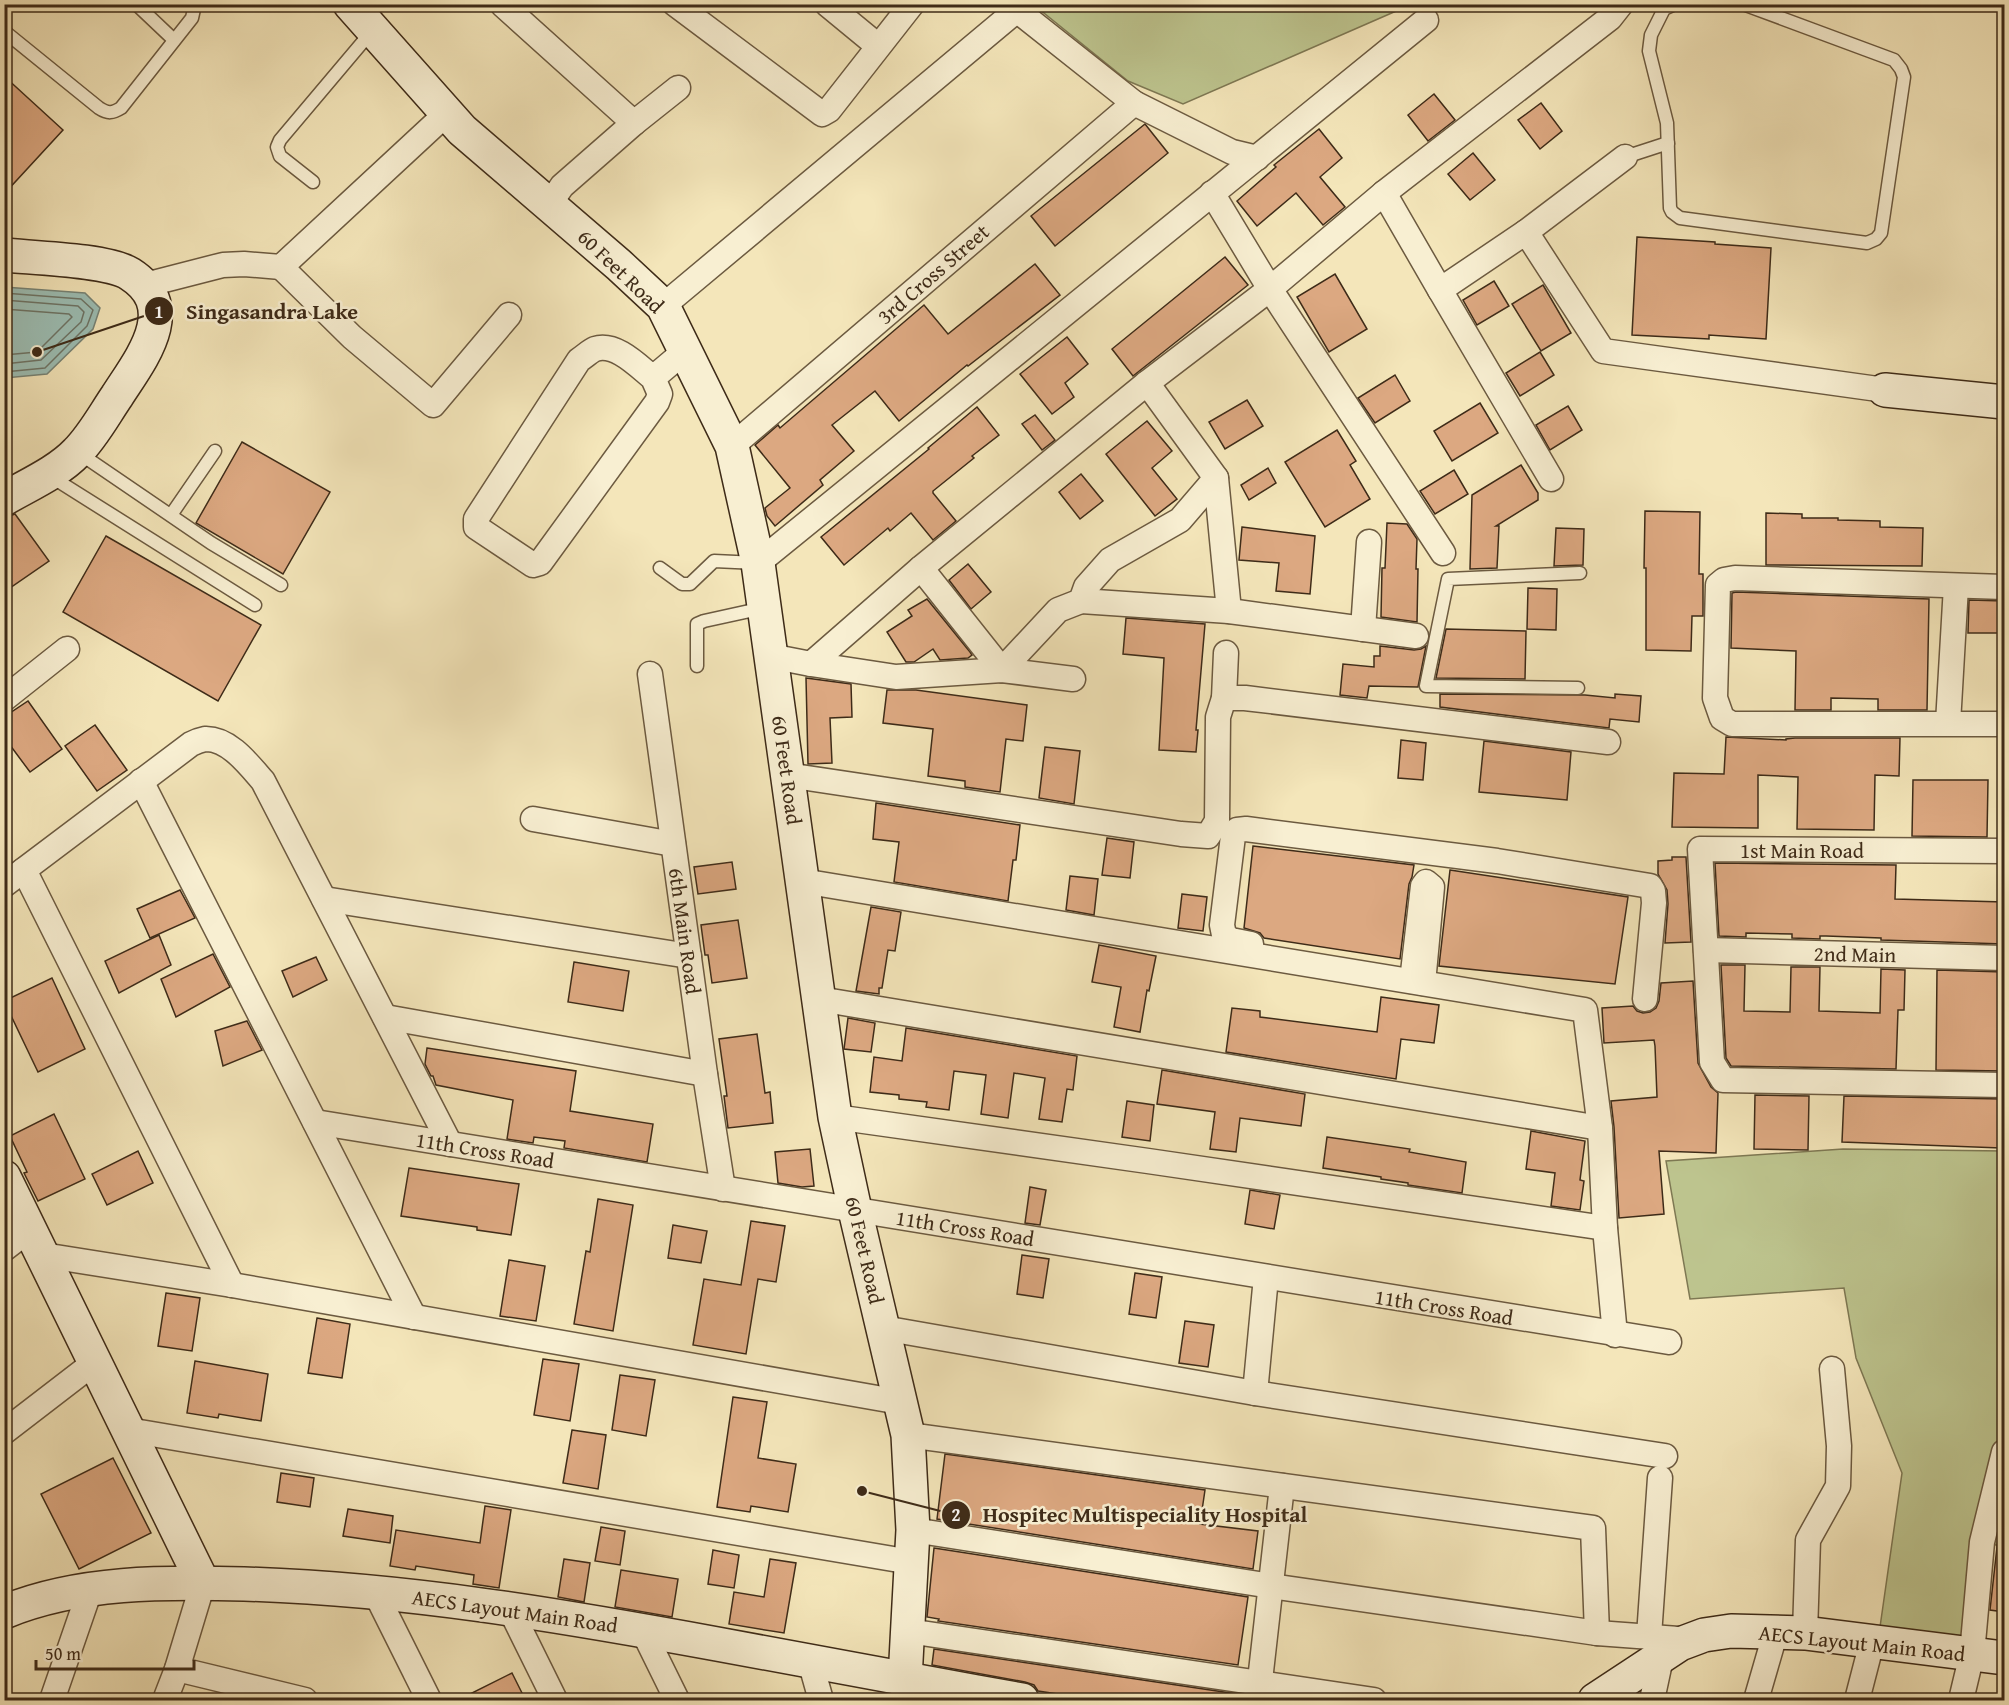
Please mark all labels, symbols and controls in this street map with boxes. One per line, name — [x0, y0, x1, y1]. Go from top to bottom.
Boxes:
street label: 3rd Cross Street — [870, 216, 996, 331]
street label: 60 Feet Road — [571, 222, 672, 321]
callout: Singasandra Lake — [144, 291, 370, 331]
text: Singasandra Lake — [186, 295, 358, 327]
text: 1 — [154, 298, 164, 325]
street label: 60 Feet Road — [764, 713, 810, 827]
street label: 1st Main Road — [1740, 835, 1865, 866]
street label: 6th Main Road — [661, 866, 709, 997]
street label: 2nd Main — [1813, 938, 1897, 970]
street label: 11th Cross Road — [414, 1124, 557, 1176]
street label: 60 Feet Road — [838, 1193, 893, 1308]
street label: 11th Cross Road — [894, 1202, 1037, 1254]
street label: 11th Cross Road — [1373, 1281, 1516, 1333]
callout: Hospitec Multispeciality Hospital — [941, 1495, 1319, 1535]
text: Hospitec Multispeciality Hospital — [983, 1498, 1308, 1530]
text: 2 — [951, 1501, 961, 1528]
street label: AECS Layout Main Road — [410, 1581, 621, 1641]
street label: AECS Layout Main Road — [1757, 1617, 1968, 1669]
scale bar — [36, 1633, 194, 1671]
text: 50 m — [45, 1640, 81, 1667]

